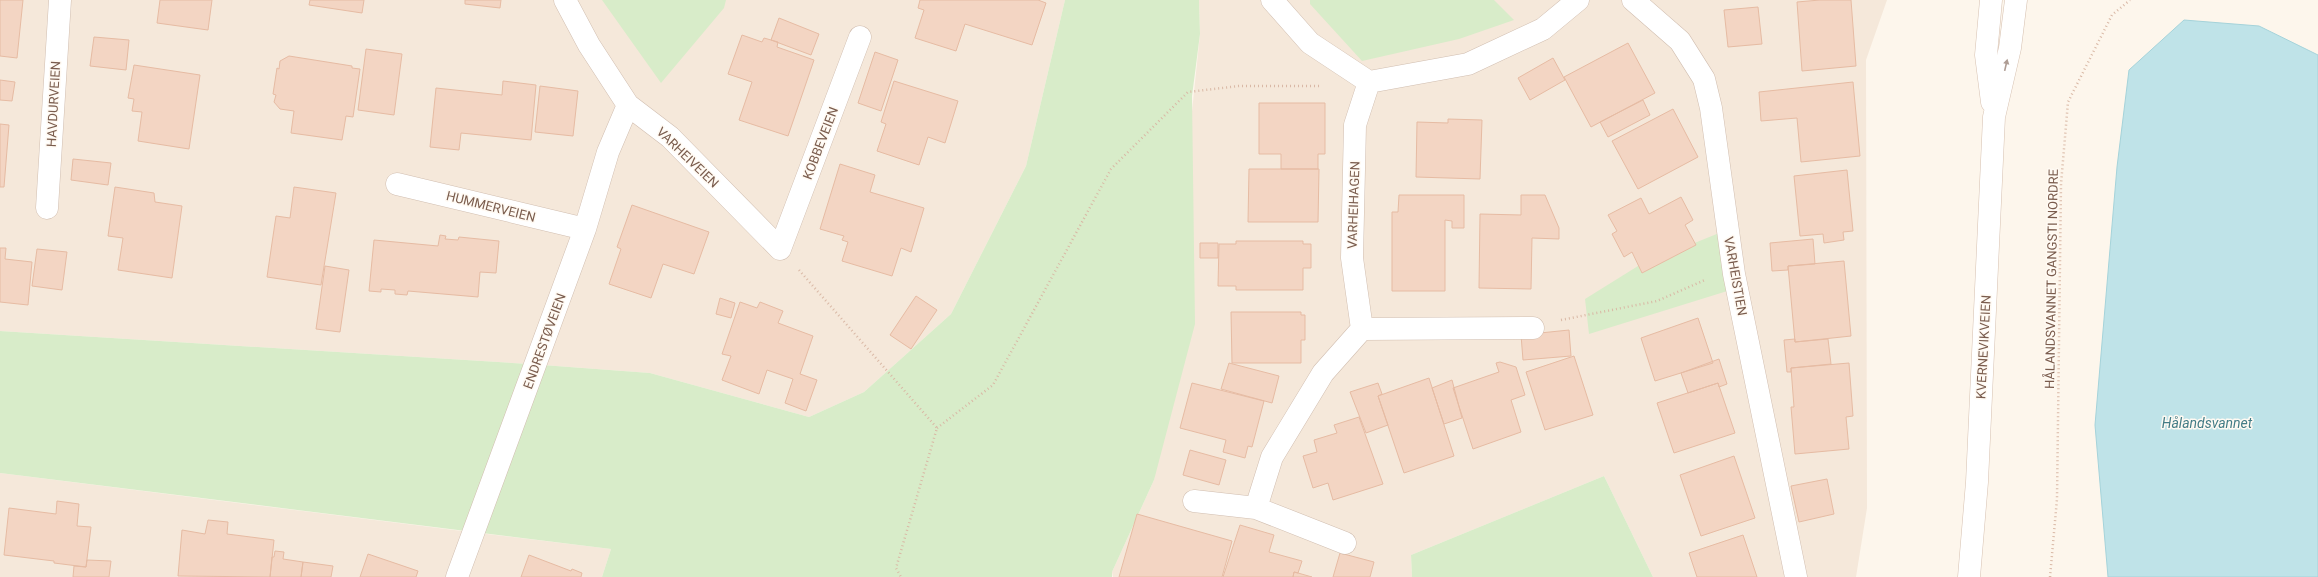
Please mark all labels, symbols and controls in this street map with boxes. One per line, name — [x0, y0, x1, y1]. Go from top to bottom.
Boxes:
one-way arrow — [2004, 59, 2010, 71]
street label: HAVDURVEIEN — [44, 61, 63, 148]
street label: KOBBEVEIEN — [800, 105, 841, 182]
street label: VARHEIVEIEN — [654, 124, 722, 191]
street label: VARHEIHAGEN — [1344, 161, 1363, 249]
street label: HÅLANDSVANNET GANGSTI NORDRE — [2041, 169, 2061, 389]
street label: HUMMERVEIEN — [445, 188, 537, 225]
street label: VARHEISTIEN — [1721, 235, 1750, 317]
street label: ENDRESTØVEIEN — [520, 291, 569, 391]
street label: KVERNEVIKVEIEN — [1973, 295, 1994, 400]
water label: Hålandsvannet — [2162, 415, 2253, 431]

